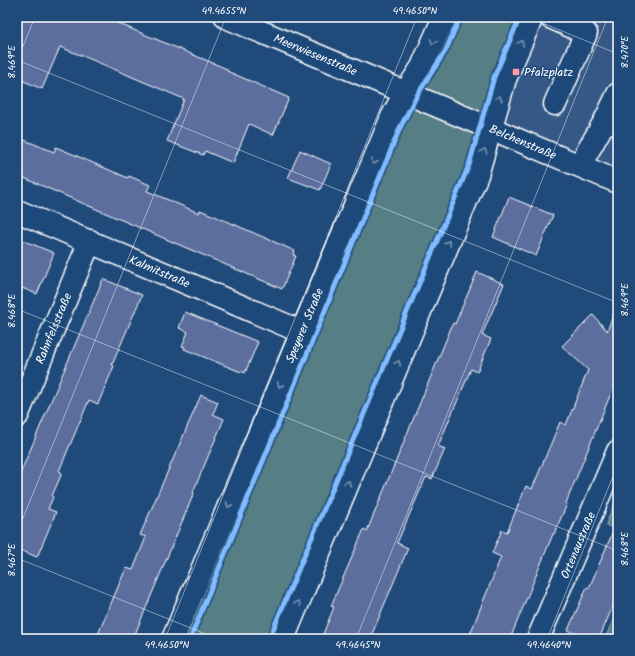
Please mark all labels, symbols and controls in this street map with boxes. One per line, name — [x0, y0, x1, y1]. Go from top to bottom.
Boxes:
text: 49.4655°N — [202, 3, 247, 19]
text: 49.4650°N — [393, 3, 437, 19]
street label: Meerwiesenstraße — [271, 29, 361, 81]
text: 8.470°E — [617, 34, 633, 68]
one-way arrow — [430, 38, 438, 45]
one-way arrow — [516, 39, 524, 46]
text: 8.469°E — [4, 44, 20, 79]
place label: Pfalzplatz — [524, 63, 573, 82]
marker: Pfalzplatz — [511, 67, 521, 77]
one-way arrow — [494, 95, 503, 102]
street label: Belchenstraße — [486, 119, 560, 165]
one-way arrow — [479, 148, 487, 155]
one-way arrow — [370, 158, 378, 165]
one-way arrow — [444, 240, 452, 247]
street label: Kalmitstraße — [126, 250, 194, 293]
text: 8.469°E — [617, 282, 633, 317]
street label: Speyerer Straße — [280, 284, 329, 366]
street label: Rahnfelsstraße — [30, 289, 77, 367]
text: 8.468°E — [4, 292, 20, 328]
one-way arrow — [394, 360, 402, 367]
one-way arrow — [277, 381, 285, 389]
one-way arrow — [344, 480, 352, 487]
one-way arrow — [226, 501, 234, 508]
street label: Ortenaustraße — [555, 508, 601, 582]
text: 8.468°E — [617, 530, 633, 566]
text: 8.467°E — [4, 542, 20, 577]
one-way arrow — [294, 600, 302, 607]
text: 49.4650°N — [145, 637, 189, 653]
text: 49.4645°N — [336, 637, 381, 653]
text: 49.4640°N — [527, 637, 571, 653]

